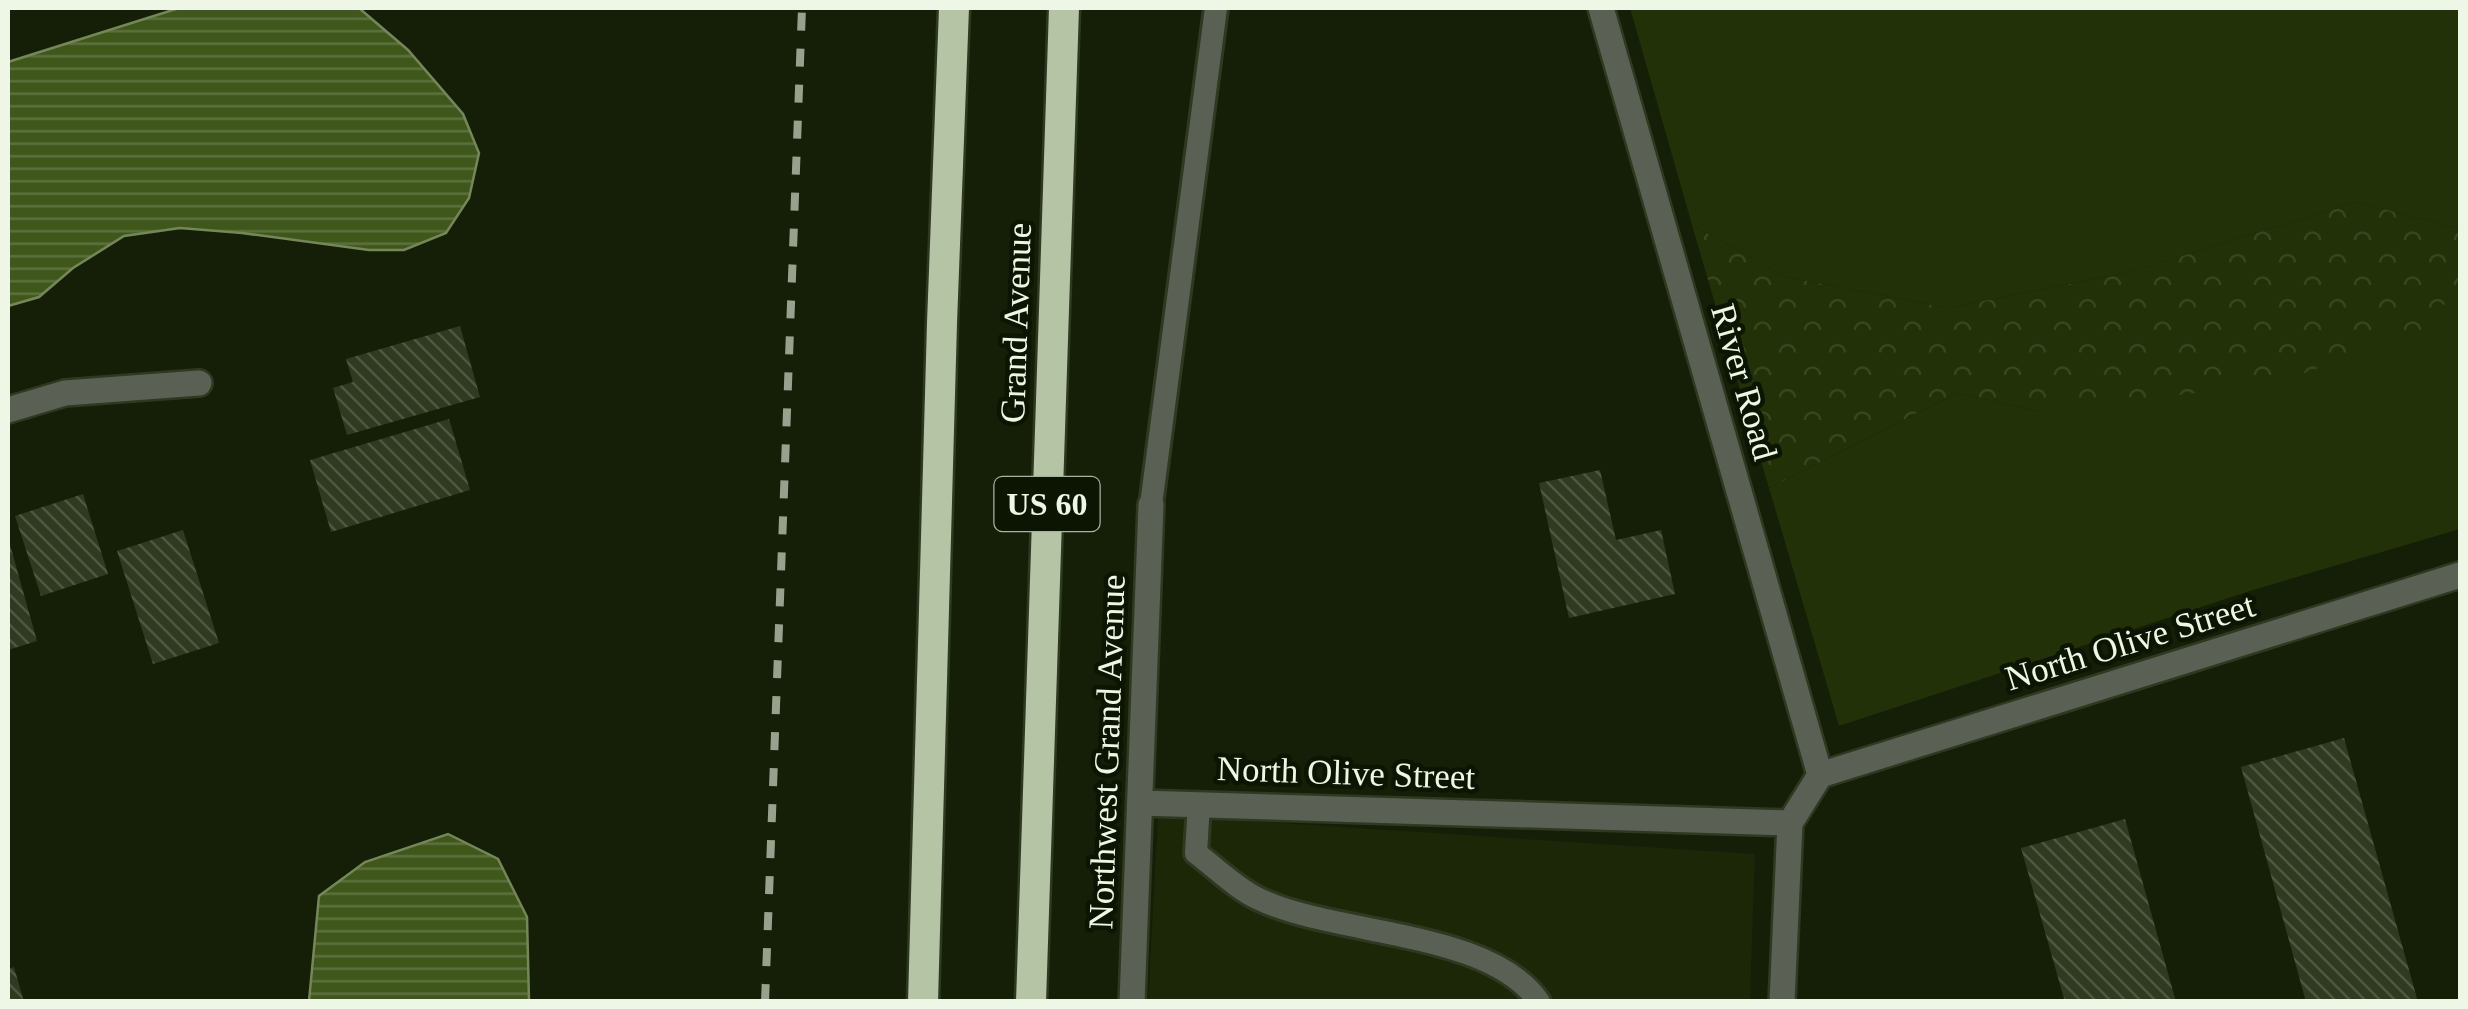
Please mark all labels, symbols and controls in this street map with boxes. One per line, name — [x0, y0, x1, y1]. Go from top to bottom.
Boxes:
street label: Grand Avenue — [993, 222, 1039, 424]
street label: River Road — [1703, 300, 1785, 465]
road number: US 60 — [994, 477, 1100, 531]
street label: Northwest Grand Avenue — [1081, 574, 1133, 930]
street label: North Olive Street — [2001, 585, 2260, 698]
street label: North Olive Street — [1216, 749, 1476, 797]

